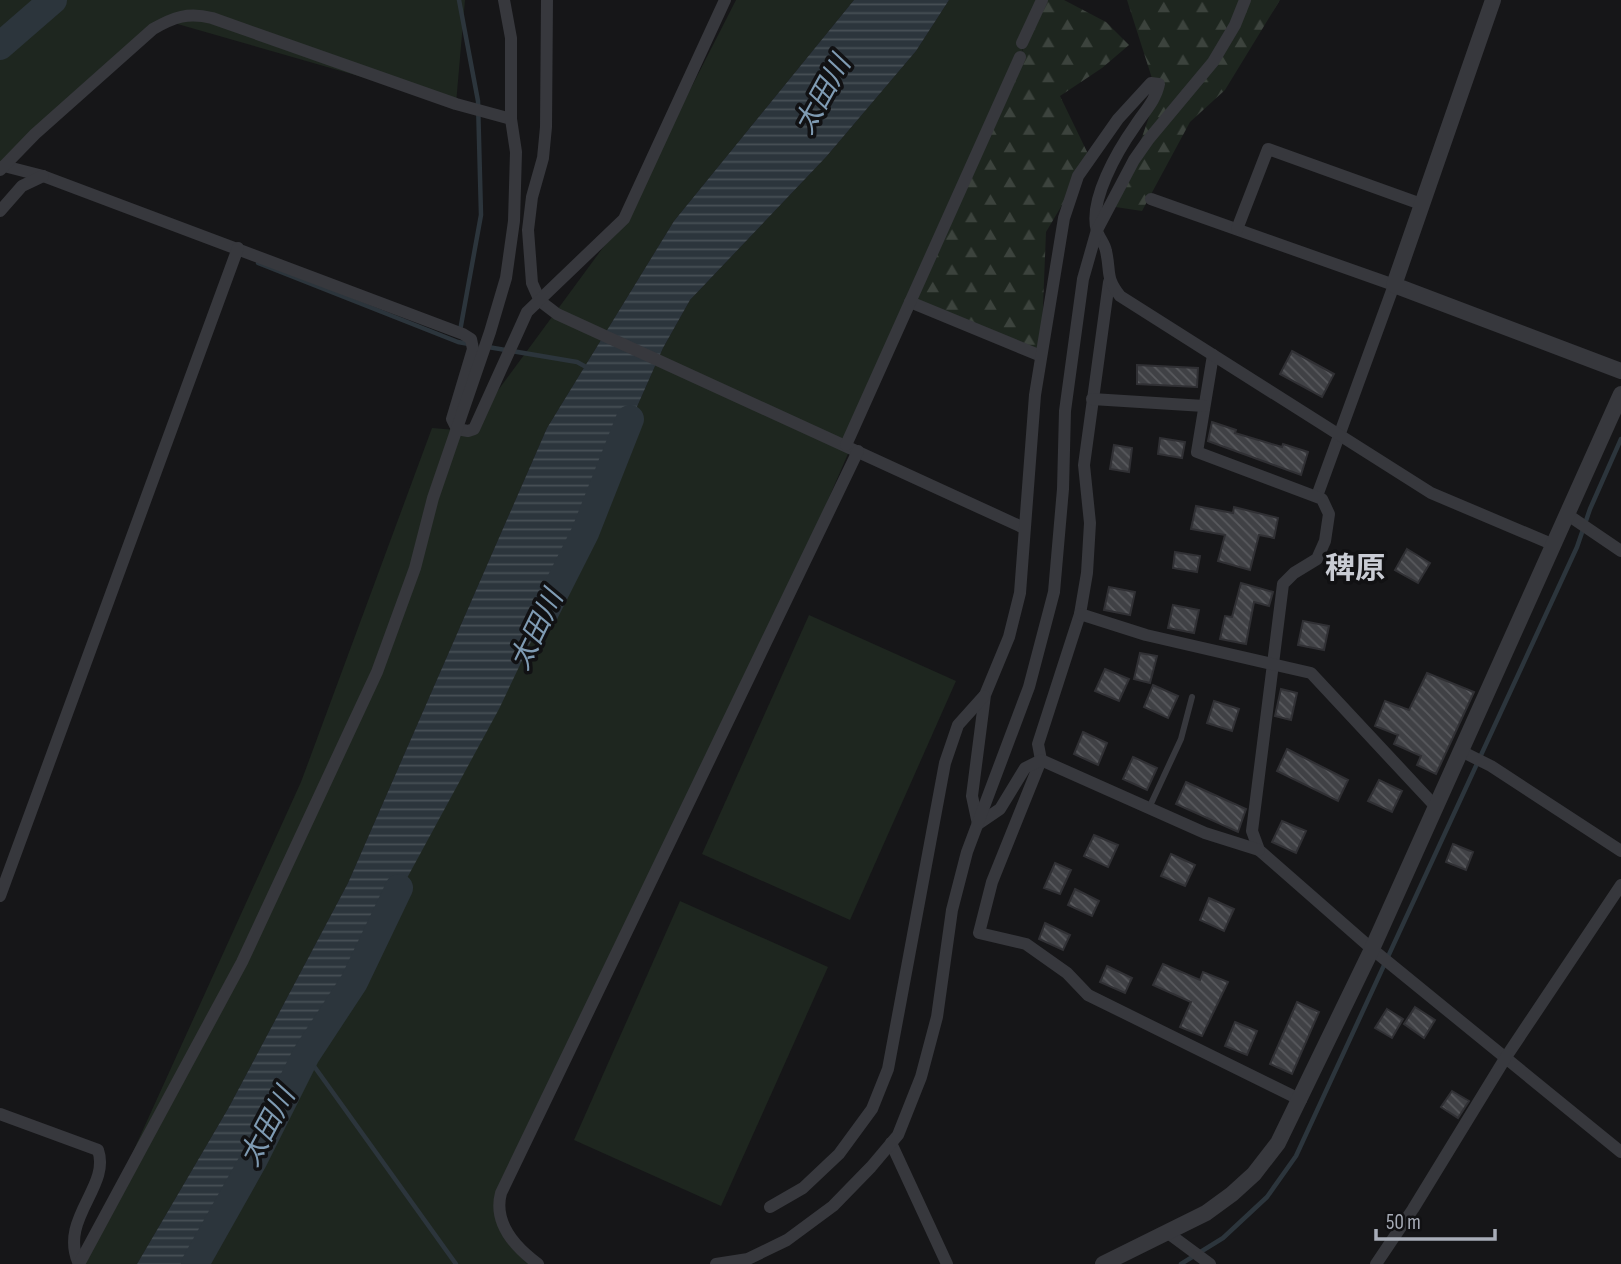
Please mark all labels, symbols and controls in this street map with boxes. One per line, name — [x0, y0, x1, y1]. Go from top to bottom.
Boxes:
water label: 太田川 — [788, 48, 859, 140]
district label: 稗原 — [1325, 551, 1385, 587]
water label: 太田川 — [504, 582, 572, 675]
water label: 太田川 — [234, 1080, 304, 1172]
scale bar — [1376, 1198, 1495, 1242]
text: 50 m — [1386, 1210, 1421, 1235]

